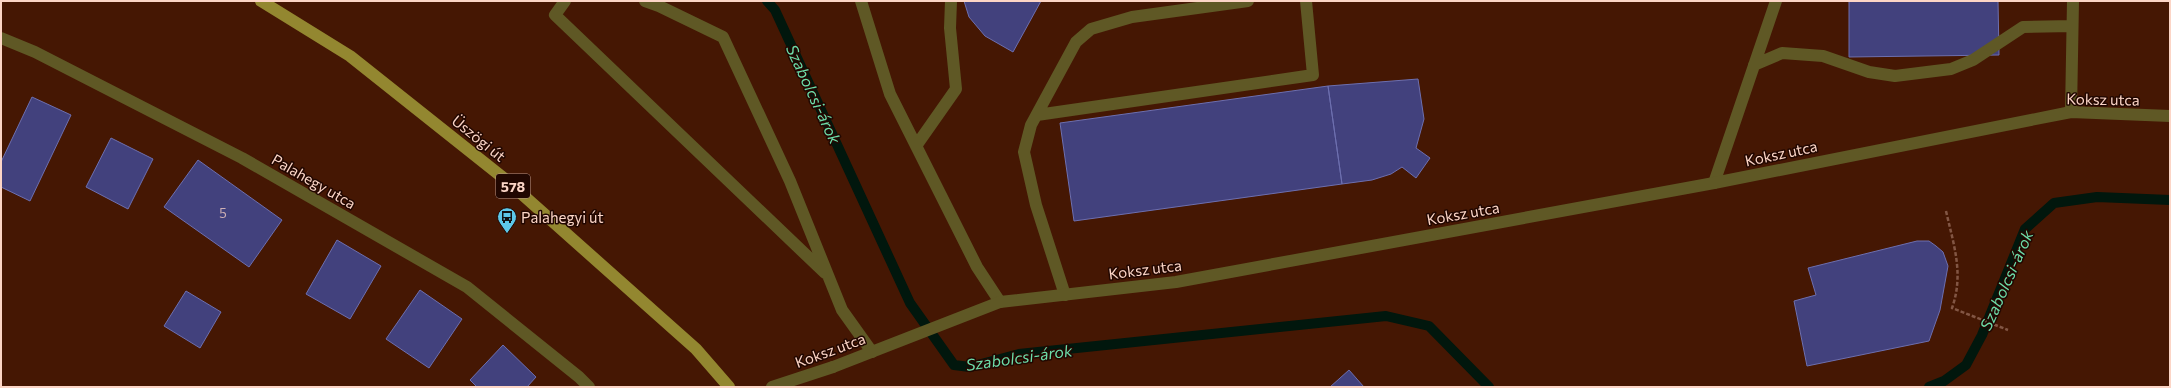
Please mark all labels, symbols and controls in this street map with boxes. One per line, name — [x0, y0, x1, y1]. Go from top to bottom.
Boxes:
water label: Szabolcsi-árok — [783, 41, 845, 147]
street label: Koksz utca — [2066, 89, 2140, 109]
street label: Üszögi út — [449, 111, 509, 165]
street label: Koksz utca — [1743, 137, 1819, 169]
street label: Palahegy utca — [269, 150, 359, 212]
road number: 578 — [496, 174, 530, 198]
street label: Koksz utca — [1425, 198, 1501, 228]
house number: 5 — [219, 205, 227, 221]
bus stop icon: Palahegyi út — [496, 206, 518, 234]
place label: Palahegyi út — [521, 208, 604, 226]
water label: Szabolcsi-árok — [1975, 227, 2037, 333]
street label: Koksz utca — [1107, 256, 1183, 282]
street label: Koksz utca — [792, 329, 868, 371]
water label: Szabolcsi-árok — [964, 340, 1074, 374]

